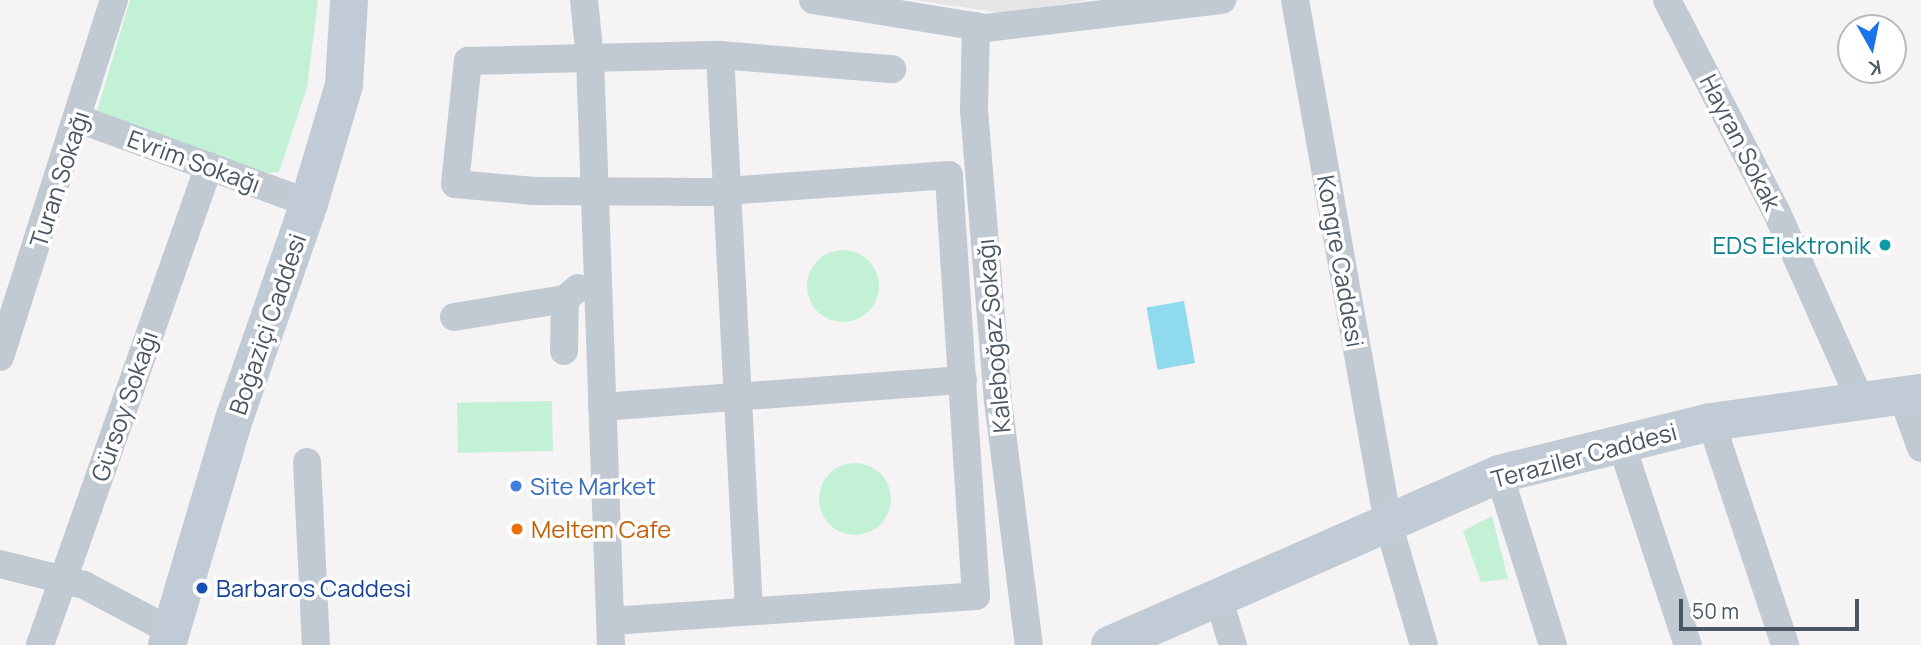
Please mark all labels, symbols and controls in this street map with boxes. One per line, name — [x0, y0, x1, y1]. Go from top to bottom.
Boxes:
north arrow — [1837, 14, 1907, 84]
text: K — [1867, 54, 1883, 82]
street label: Hayran Sokak — [1694, 69, 1788, 215]
street label: Turan Sokağı — [23, 107, 95, 251]
street label: Evrim Sokağı — [124, 124, 264, 198]
street label: Kongre Caddesi — [1312, 173, 1370, 349]
street label: Boğaziçi Caddesi — [223, 230, 311, 418]
place label: EDS Elektronik — [1712, 231, 1871, 259]
marker: EDS Elektronik — [1877, 237, 1893, 253]
street label: Kaleboğaz Sokağı — [970, 238, 1016, 434]
street label: Gürsoy Sokağı — [85, 327, 163, 485]
street label: Teraziler Caddesi — [1488, 416, 1680, 494]
place label: Site Market — [530, 472, 656, 500]
marker: Site Market — [508, 478, 524, 494]
place label: Meltem Cafe — [531, 515, 671, 543]
marker: Meltem Cafe — [509, 521, 525, 537]
place label: Barbaros Caddesi — [216, 574, 411, 602]
marker: Barbaros Caddesi — [194, 580, 210, 596]
scale bar — [1683, 586, 1863, 630]
text: 50 m — [1692, 597, 1739, 625]

